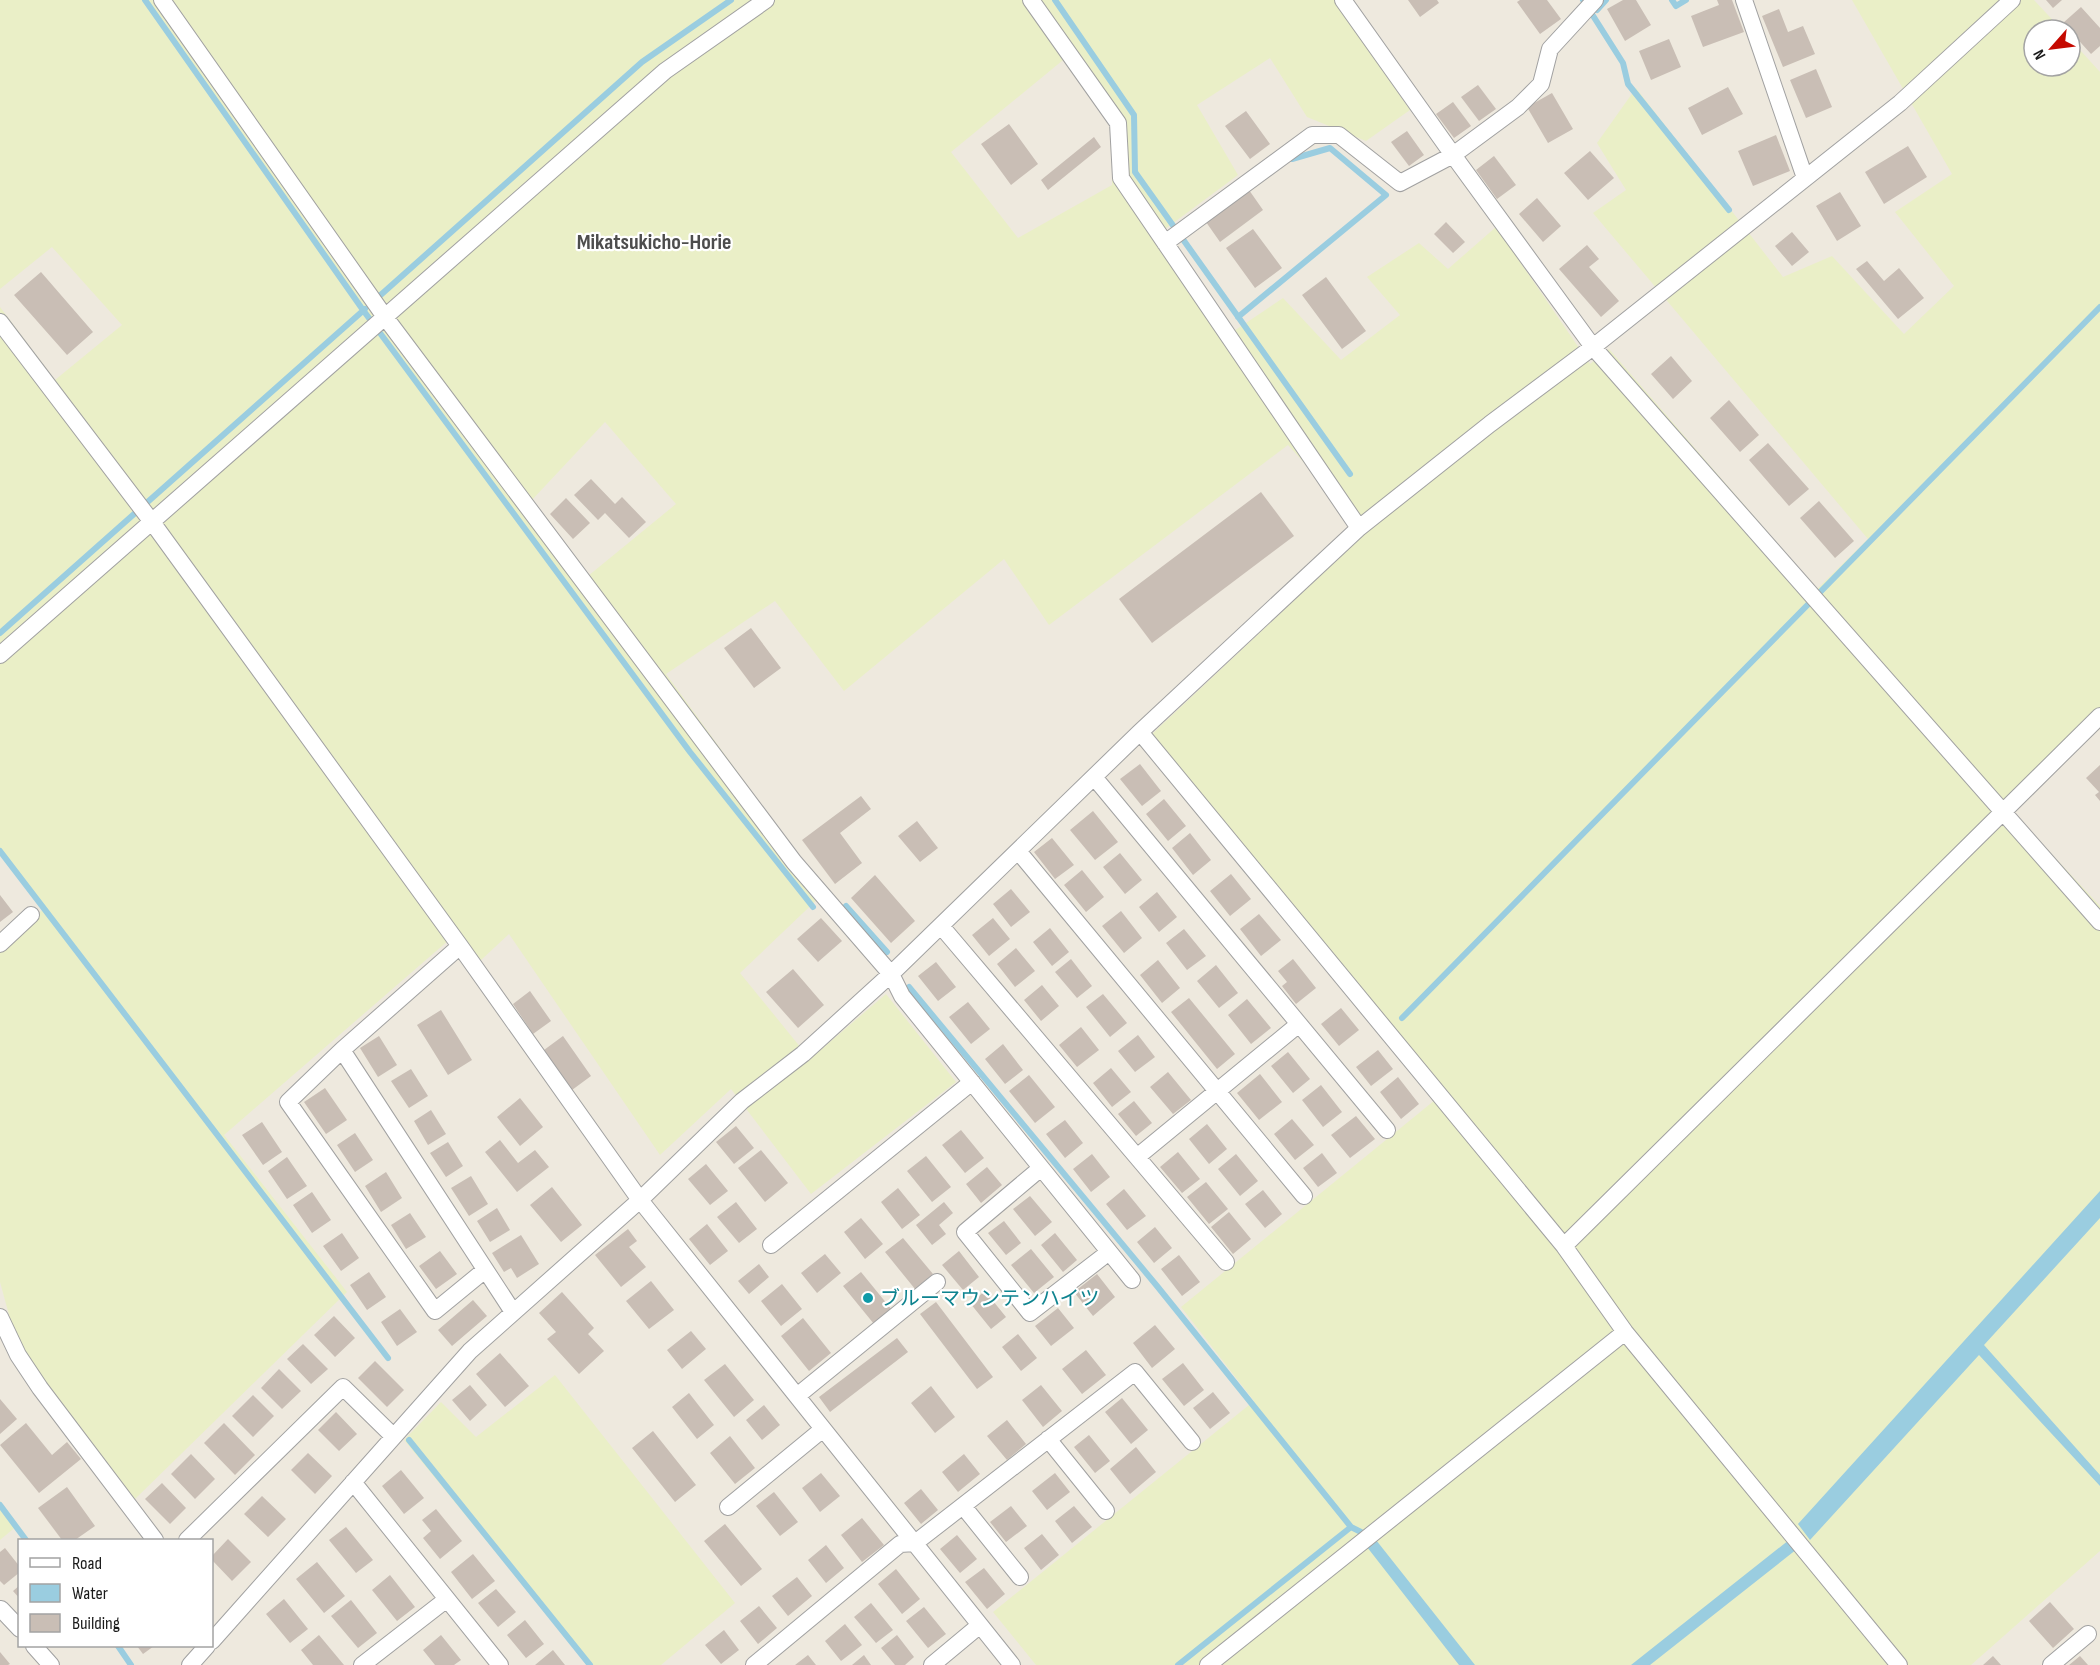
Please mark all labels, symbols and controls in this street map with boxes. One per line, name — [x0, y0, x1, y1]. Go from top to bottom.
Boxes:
north arrow — [2022, 18, 2082, 78]
text: N — [2030, 46, 2050, 63]
district label: Mikatsukicho-Horie — [577, 229, 731, 256]
place label: ブルーマウンテンハイツ — [880, 1287, 1100, 1311]
marker: ブルーマウンテンハイツ — [861, 1291, 875, 1305]
legend — [18, 1539, 213, 1647]
text: Road — [72, 1553, 102, 1574]
text: Water — [72, 1583, 108, 1604]
text: Building — [72, 1613, 120, 1634]

